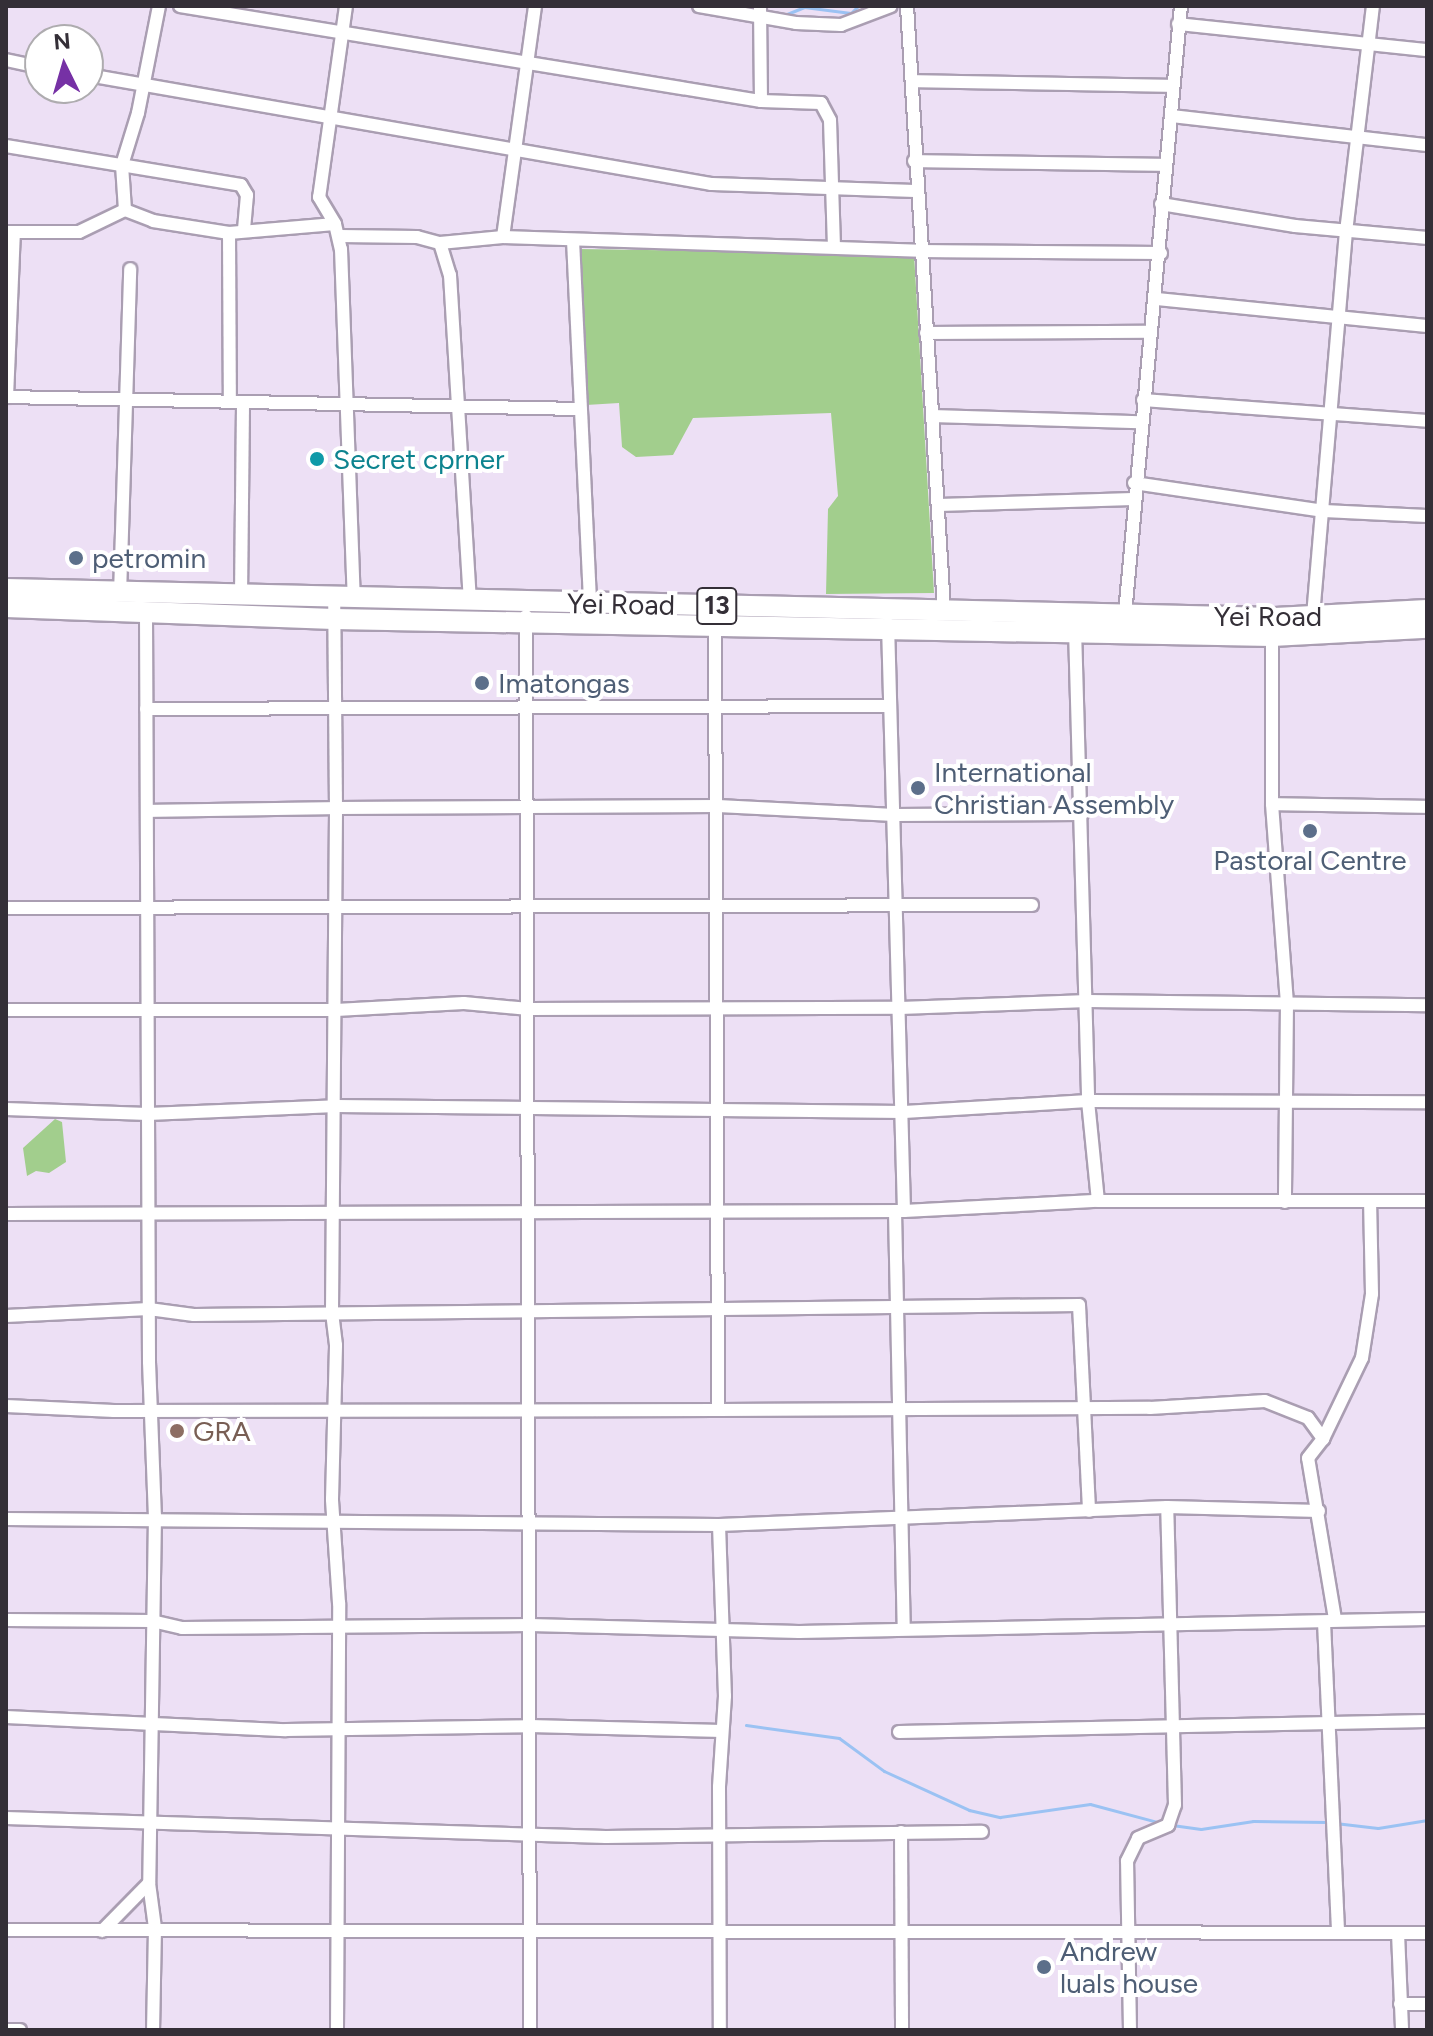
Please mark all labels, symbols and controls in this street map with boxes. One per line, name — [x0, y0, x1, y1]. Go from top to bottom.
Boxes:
north arrow — [24, 24, 104, 104]
text: N — [52, 27, 72, 56]
place label: Secret cprner — [333, 442, 504, 476]
marker: Secret cprner — [308, 450, 326, 468]
place label: petromin — [92, 541, 206, 575]
marker: petromin — [67, 549, 85, 567]
road number: 13 — [695, 584, 739, 628]
street label: Yei Road — [567, 586, 675, 622]
street label: Yei Road — [1214, 599, 1322, 633]
place label: Imatongas — [498, 666, 630, 700]
marker: Imatongas — [473, 674, 491, 692]
place label: International Christian Assembly — [934, 755, 1174, 821]
marker: International Christian Assembly — [909, 779, 927, 797]
marker: Pastoral Centre — [1301, 822, 1319, 840]
place label: Pastoral Centre — [1213, 843, 1407, 877]
place label: GRA — [193, 1414, 251, 1448]
marker: GRA — [168, 1422, 186, 1440]
place label: Andrew luals house — [1060, 1934, 1198, 2000]
marker: Andrew luals house — [1035, 1958, 1053, 1976]

